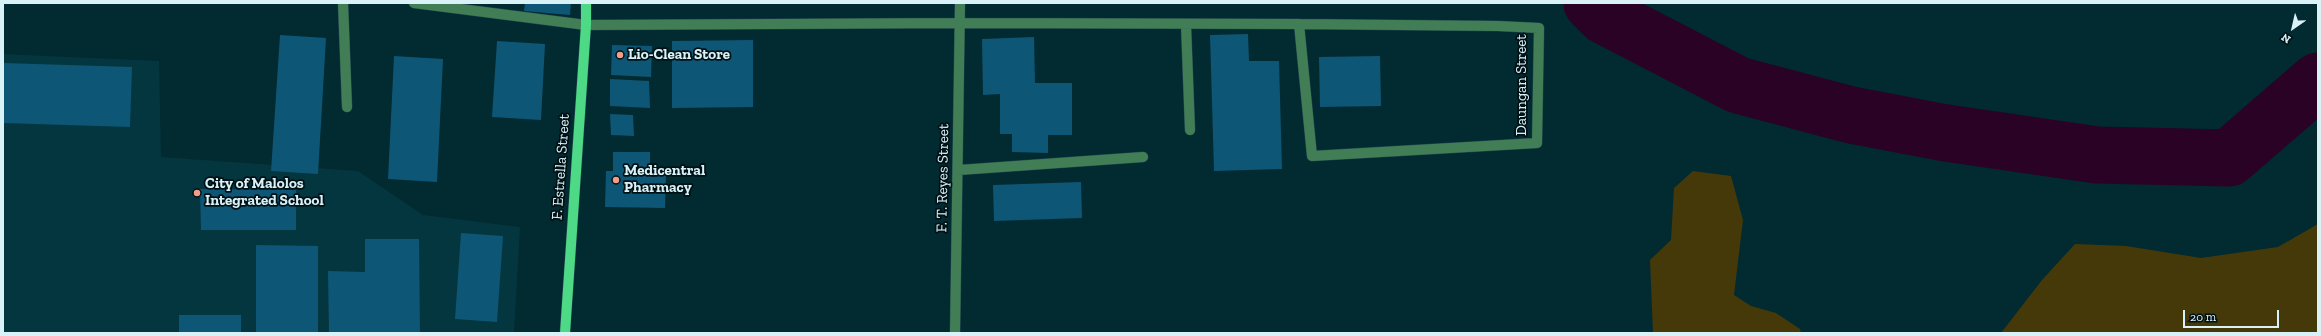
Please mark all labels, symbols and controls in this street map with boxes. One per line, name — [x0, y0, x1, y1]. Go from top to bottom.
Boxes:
north arrow — [2273, 8, 2313, 48]
text: N — [2279, 31, 2293, 46]
street label: Daungan Street — [1513, 34, 1531, 136]
place label: Lio-Clean Store — [628, 46, 730, 64]
marker: Lio-Clean Store — [615, 50, 625, 60]
street label: F. Estrella Street — [548, 113, 574, 221]
street label: F. T. Reyes Street — [933, 123, 953, 233]
place label: Medicentral Pharmacy — [624, 162, 705, 197]
place label: City of Malolos Integrated School — [205, 175, 324, 210]
marker: Medicentral Pharmacy — [611, 175, 621, 185]
marker: City of Malolos Integrated School — [192, 188, 202, 198]
scale bar — [2185, 302, 2281, 328]
text: 20 m — [2190, 310, 2216, 324]

